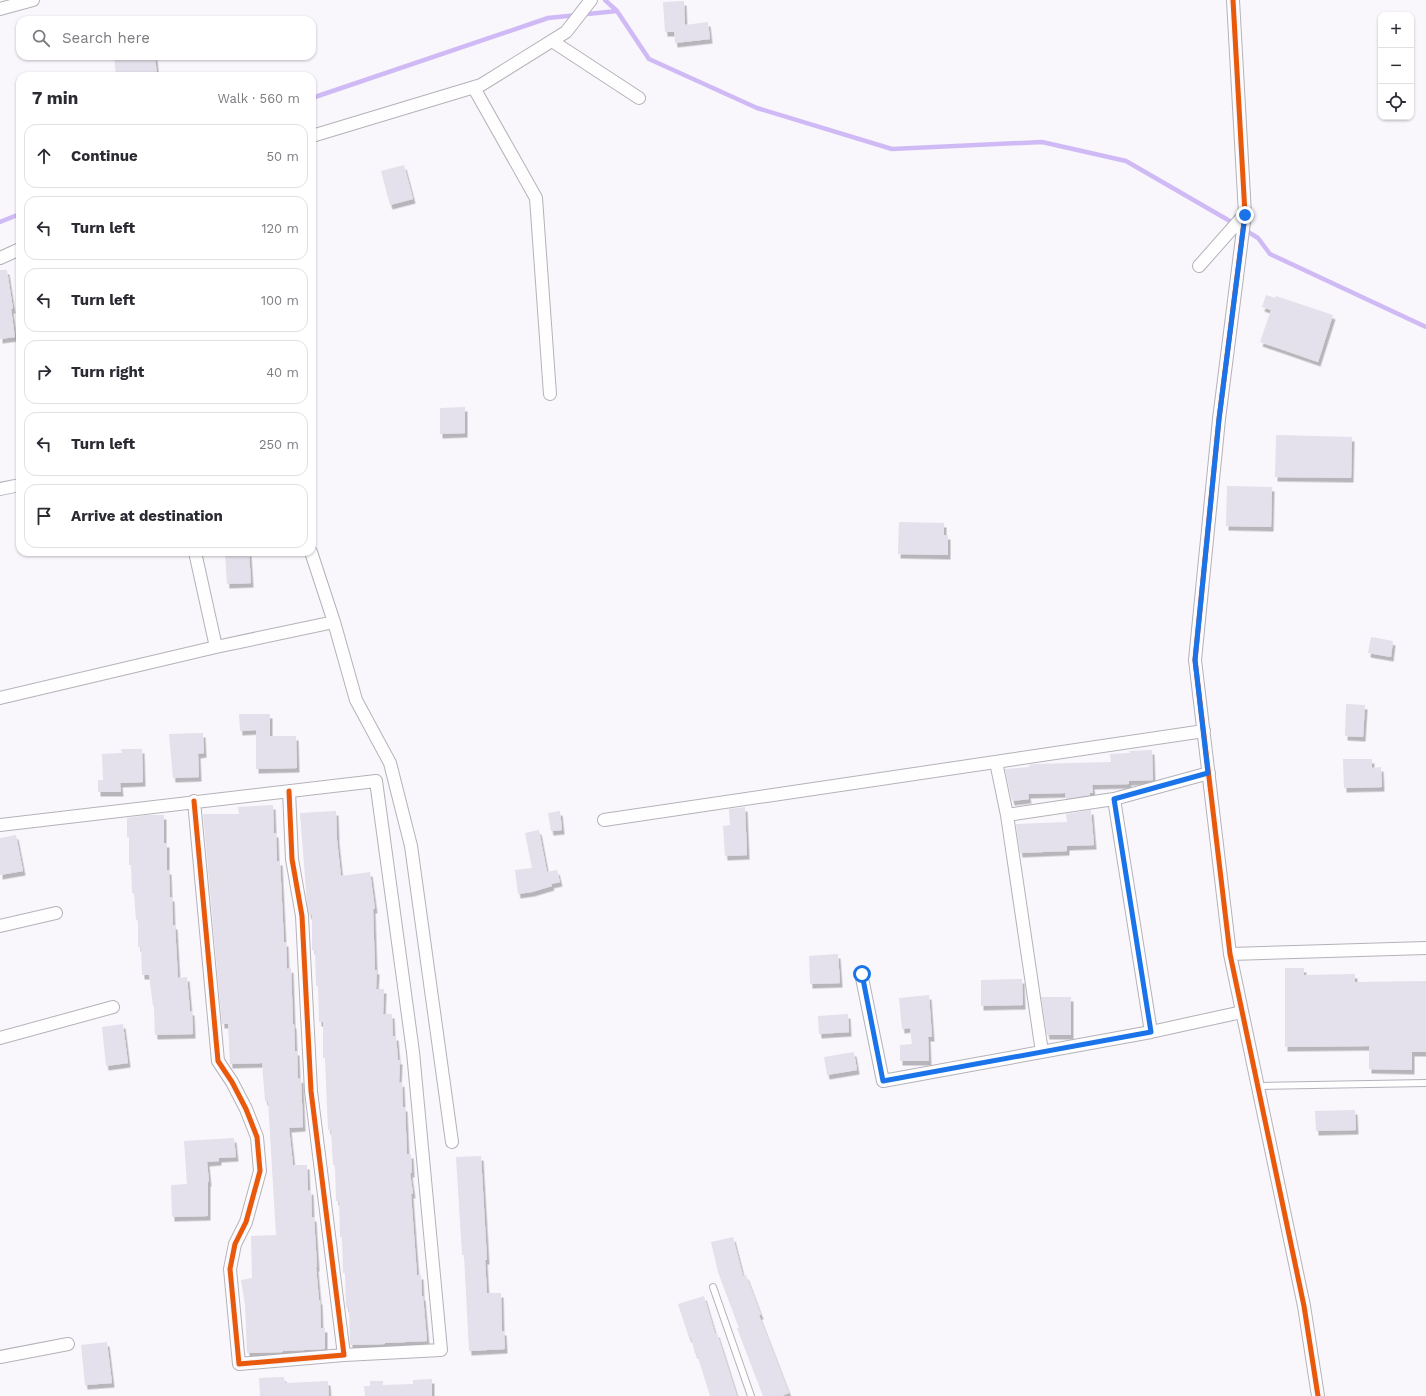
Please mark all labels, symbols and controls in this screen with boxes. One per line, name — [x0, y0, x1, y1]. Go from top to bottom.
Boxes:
map controls — [1378, 12, 1414, 120]
button: + — [1378, 12, 1414, 48]
search box — [16, 16, 316, 60]
icon: search — [30, 27, 52, 49]
text: Search here — [62, 29, 150, 47]
button: − — [1378, 48, 1414, 84]
button: locate — [1378, 84, 1414, 120]
text: 7 min — [32, 88, 78, 108]
text: Walk · 560 m — [217, 91, 300, 106]
icon: ahead — [33, 145, 55, 167]
text: Continue — [71, 147, 138, 165]
text: 50 m — [267, 149, 299, 164]
route end — [1236, 206, 1254, 224]
icon: left — [33, 217, 55, 239]
text: Turn left — [71, 219, 135, 237]
text: 120 m — [261, 221, 299, 236]
icon: left — [33, 289, 55, 311]
text: Turn left — [71, 291, 135, 309]
text: 100 m — [261, 293, 299, 308]
icon: right — [33, 361, 55, 383]
text: Turn right — [71, 363, 144, 381]
text: 40 m — [266, 365, 299, 380]
icon: left — [33, 433, 55, 455]
text: Turn left — [71, 435, 135, 453]
text: 250 m — [259, 437, 299, 452]
icon: arrive — [33, 505, 55, 527]
text: Arrive at destination — [71, 507, 223, 525]
route start — [853, 965, 871, 983]

